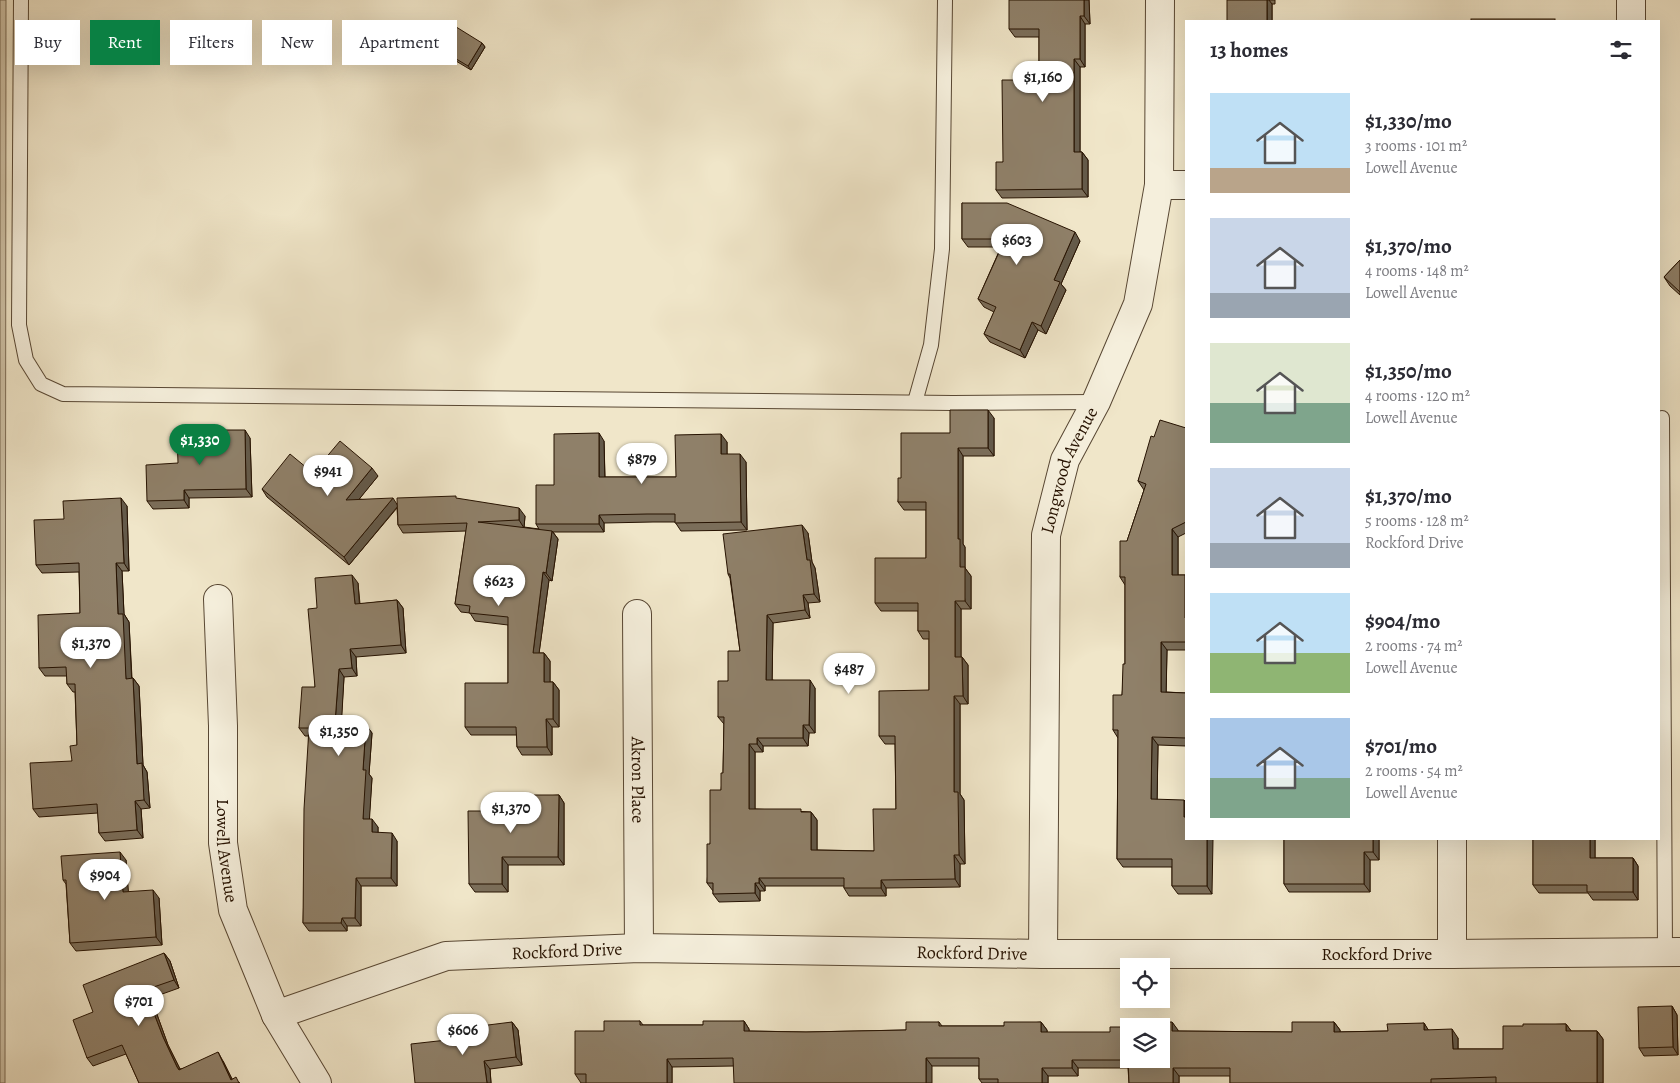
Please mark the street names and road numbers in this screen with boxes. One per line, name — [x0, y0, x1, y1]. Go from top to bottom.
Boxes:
street label: Longwood Avenue — [1035, 403, 1103, 536]
street label: Akron Place — [626, 736, 650, 823]
street label: Lowell Avenue — [211, 799, 244, 904]
street label: Rockford Drive — [511, 937, 623, 965]
street label: Rockford Drive — [916, 940, 1028, 966]
street label: Rockford Drive — [1321, 942, 1432, 966]

